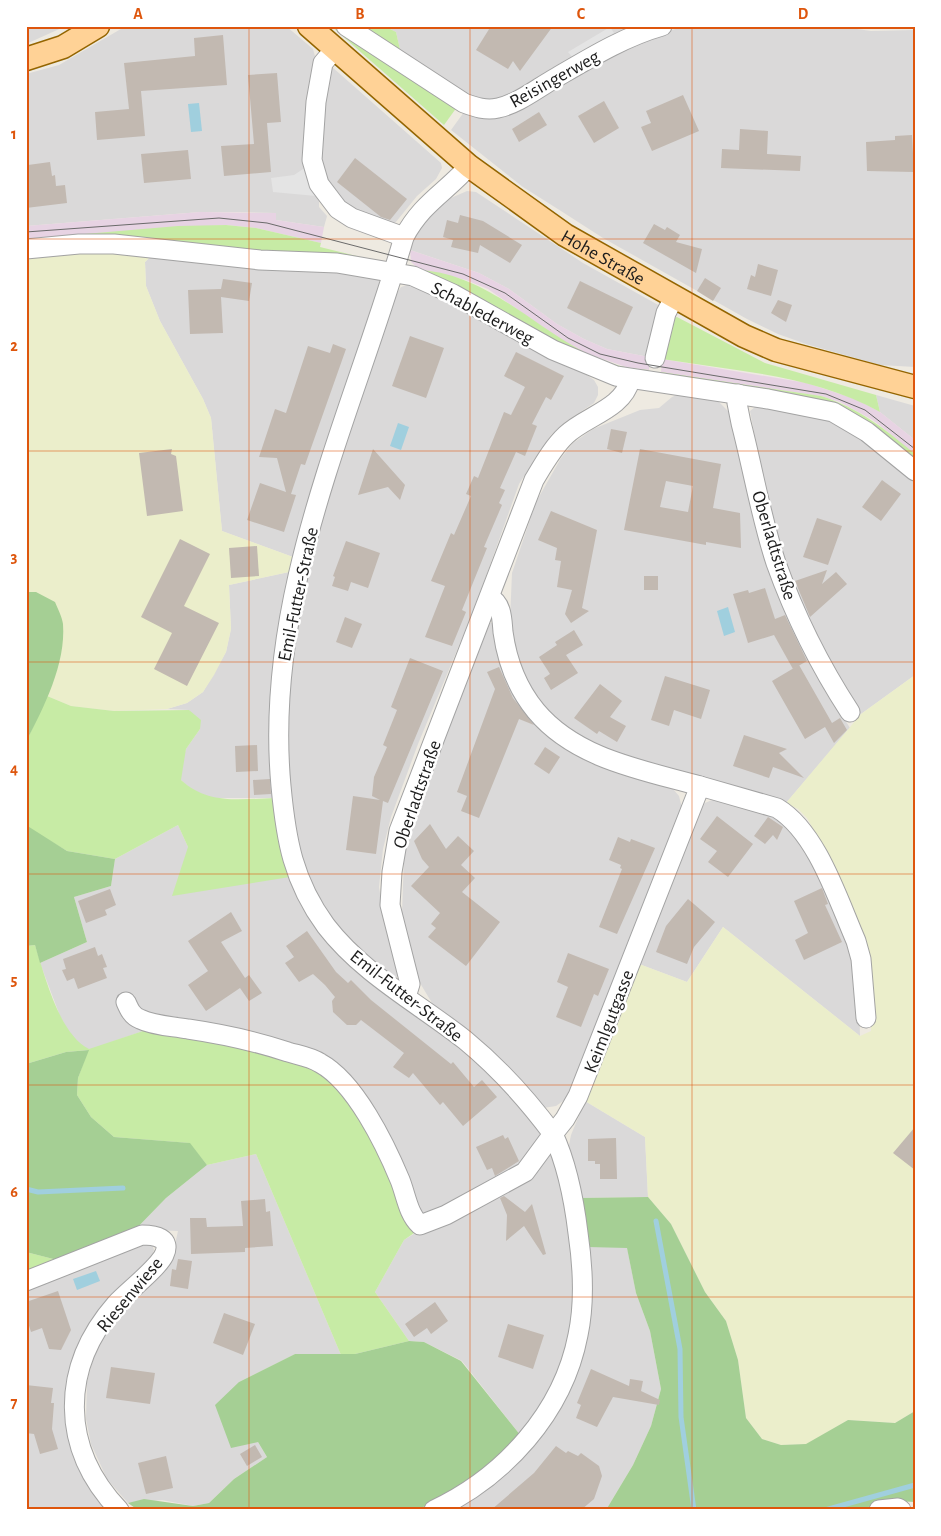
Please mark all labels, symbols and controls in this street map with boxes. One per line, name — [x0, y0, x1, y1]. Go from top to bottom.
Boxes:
text: A — [133, 6, 143, 22]
text: B — [355, 6, 365, 22]
text: C — [577, 6, 586, 22]
text: D — [798, 6, 809, 22]
street label: Reisingerweg — [507, 47, 603, 112]
text: 1 — [11, 126, 17, 142]
street label: Hohe Straße — [558, 227, 648, 289]
street label: Schablederweg — [428, 278, 537, 349]
text: 2 — [10, 338, 18, 354]
street label: Oberladtstraße — [748, 489, 799, 602]
street label: Emil-Futter-Straße — [275, 525, 322, 663]
text: 3 — [11, 549, 18, 565]
street label: Oberladtstraße — [390, 738, 445, 851]
text: 4 — [10, 761, 18, 777]
street label: Emil-Futter-Straße — [346, 947, 466, 1046]
street label: Keimlgutgasse — [581, 968, 638, 1076]
text: 5 — [11, 972, 18, 988]
text: 6 — [10, 1184, 18, 1200]
street label: Riesenwiese — [94, 1254, 167, 1336]
text: 7 — [11, 1395, 18, 1411]

